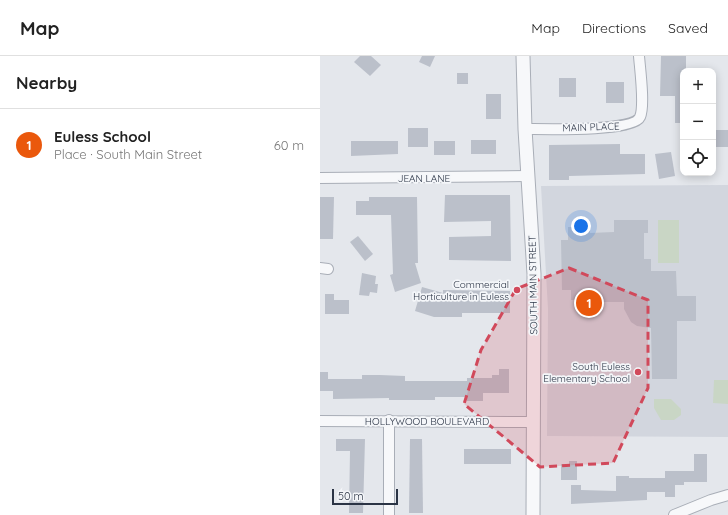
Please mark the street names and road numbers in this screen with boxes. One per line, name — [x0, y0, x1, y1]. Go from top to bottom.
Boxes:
street label: MAIN PLACE — [562, 119, 620, 134]
street label: JEAN LANE — [398, 172, 451, 185]
street label: SOUTH MAIN STREET — [526, 235, 540, 335]
street label: HOLLYWOOD BOULEVARD — [365, 415, 489, 428]

